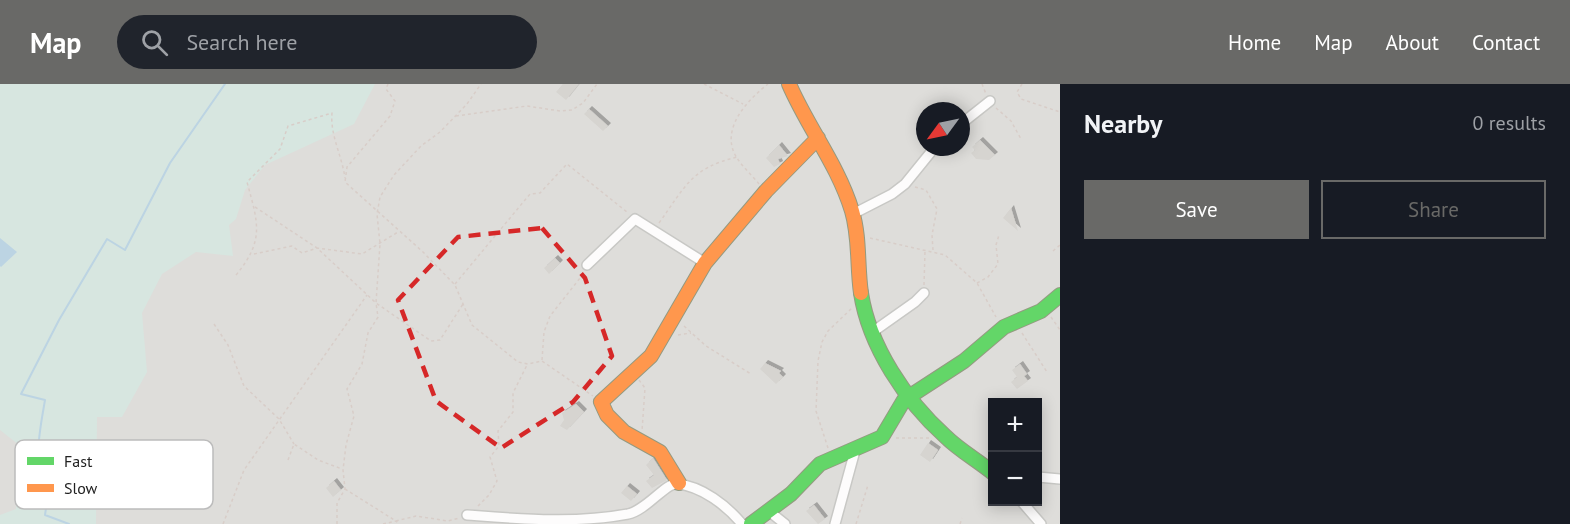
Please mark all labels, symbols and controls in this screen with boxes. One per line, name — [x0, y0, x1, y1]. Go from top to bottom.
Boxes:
search box — [117, 15, 537, 69]
text: Map — [30, 24, 81, 61]
icon: search — [138, 26, 171, 59]
text: Search here — [186, 28, 297, 56]
text: Home — [1228, 29, 1281, 56]
text: Map — [1314, 29, 1353, 56]
text: About — [1386, 29, 1439, 56]
text: Contact — [1472, 29, 1540, 56]
north arrow — [916, 102, 970, 156]
text: Nearby — [1084, 107, 1162, 140]
text: 0 results — [1473, 110, 1546, 136]
button: Save — [1084, 180, 1309, 239]
button: Share — [1321, 180, 1546, 239]
map controls — [988, 398, 1042, 506]
button: + — [988, 398, 1042, 452]
legend — [15, 440, 213, 509]
text: Fast — [64, 451, 93, 471]
button: − — [988, 452, 1042, 506]
text: Slow — [64, 478, 98, 498]

